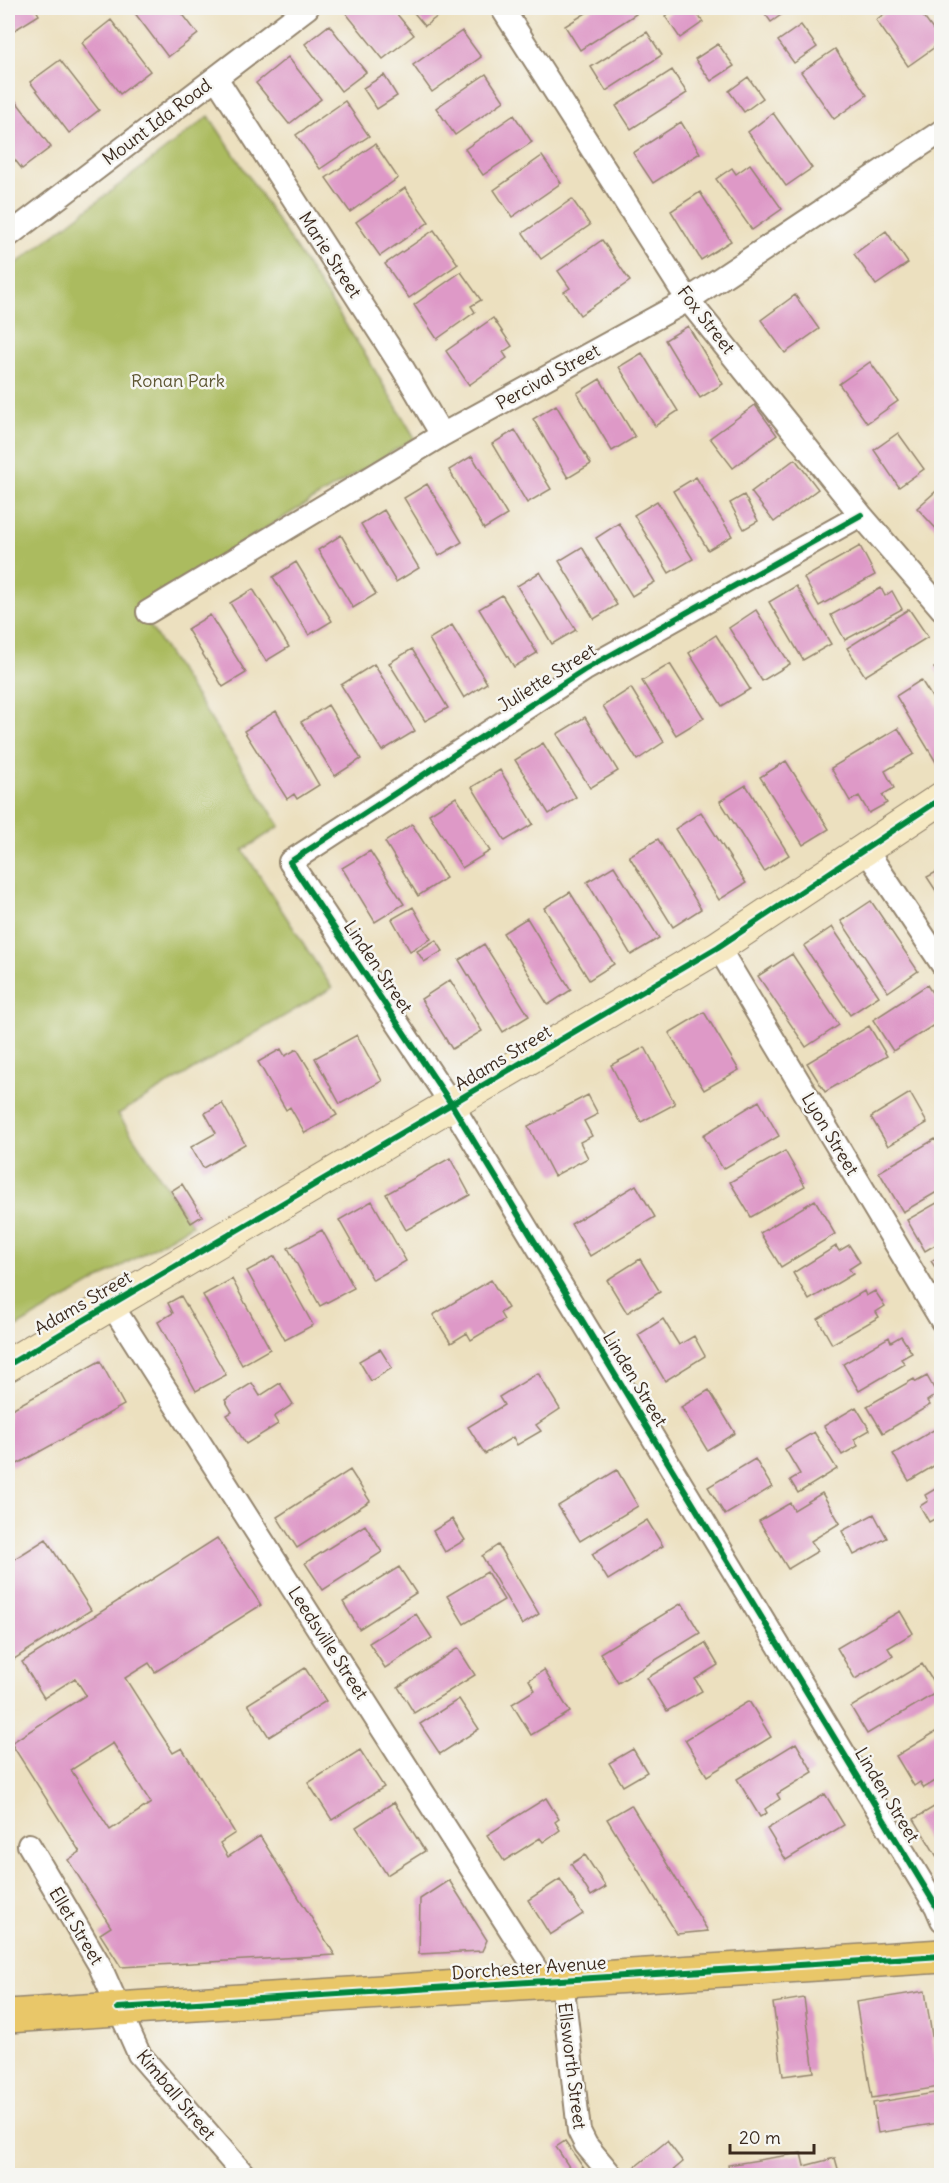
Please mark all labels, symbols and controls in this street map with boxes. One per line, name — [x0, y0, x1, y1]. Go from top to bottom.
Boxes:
street label: Mount Ida Road — [98, 73, 216, 170]
street label: Marie Street — [294, 207, 367, 302]
street label: Fox Street — [673, 281, 740, 358]
street label: Percival Street — [492, 339, 604, 415]
park label: Ronan Park — [131, 369, 225, 392]
street label: Juliette Street — [493, 638, 600, 717]
street label: Linden Street — [339, 916, 418, 1018]
street label: Adams Street — [450, 1020, 555, 1095]
street label: Lyon Street — [797, 1088, 864, 1179]
street label: Adams Street — [30, 1265, 136, 1340]
street label: Linden Street — [598, 1327, 673, 1431]
street label: Leedsville Street — [283, 1582, 374, 1704]
street label: Linden Street — [850, 1743, 925, 1847]
street label: Ellet Street — [44, 1883, 109, 1969]
street label: Dorchester Avenue — [451, 1951, 607, 1984]
street label: Ellsworth Street — [553, 2001, 592, 2130]
street label: Kimball Street — [132, 2045, 221, 2145]
scale bar — [730, 2117, 814, 2155]
text: 20 m — [739, 2126, 781, 2149]

